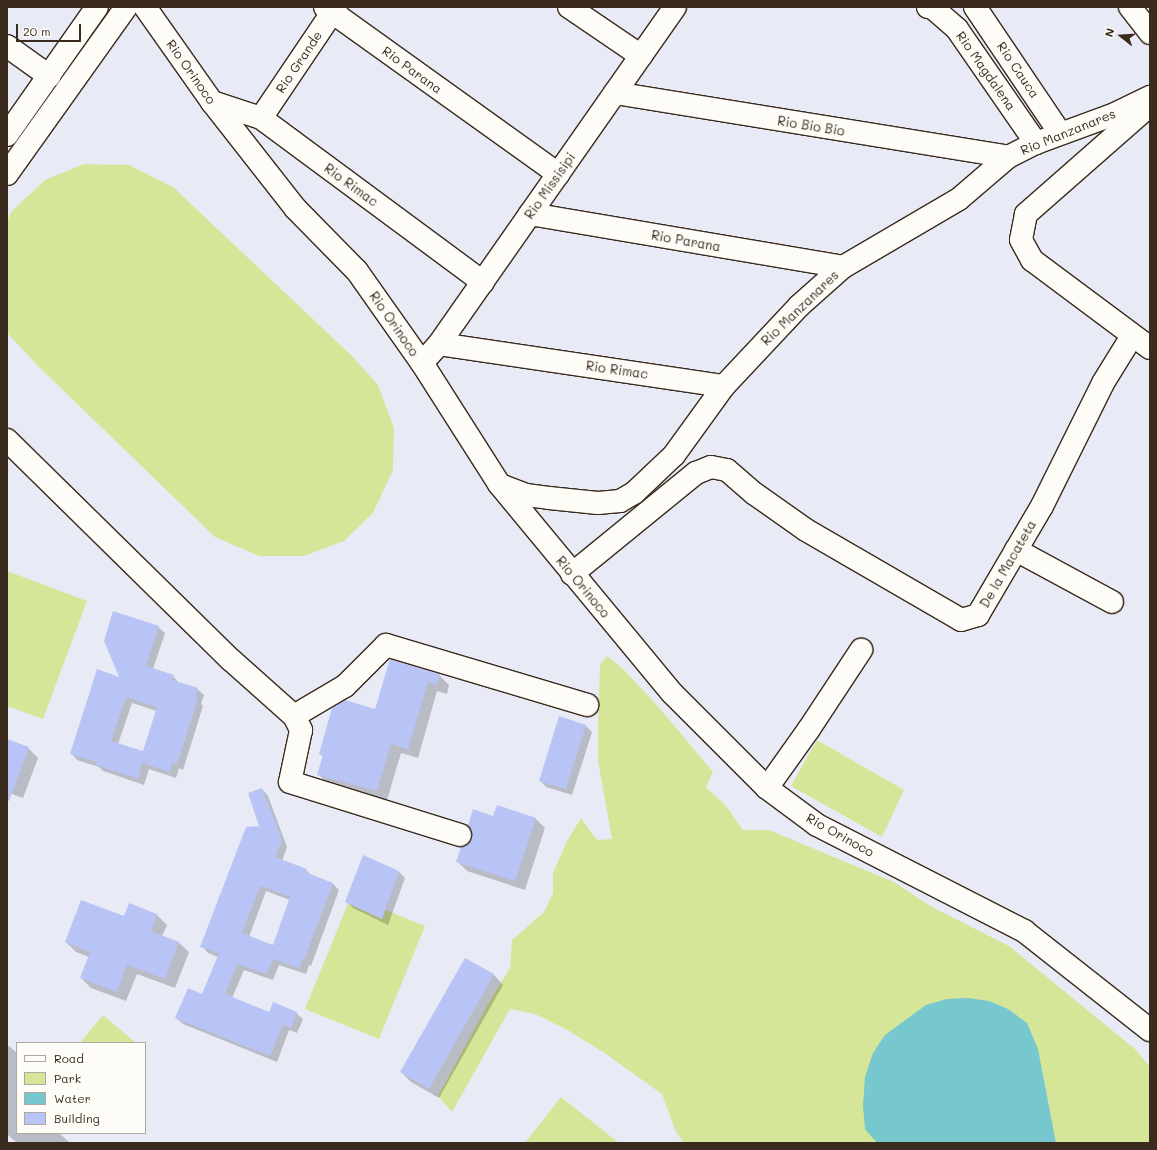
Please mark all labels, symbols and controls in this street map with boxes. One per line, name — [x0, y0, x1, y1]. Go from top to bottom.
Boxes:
scale bar — [18, 16, 83, 42]
north arrow — [1101, 16, 1141, 56]
text: 20 m — [23, 23, 51, 39]
text: N — [1101, 26, 1117, 39]
street label: Rio Grande — [272, 28, 326, 96]
street label: Rio Magdalena — [953, 28, 1019, 114]
street label: Rio Orinoco — [163, 37, 219, 107]
street label: Rio Cauca — [994, 39, 1042, 101]
street label: Rio Parana — [379, 43, 445, 97]
street label: Rio Manzanares — [1018, 106, 1118, 158]
street label: Rio Bio Bio — [776, 113, 846, 139]
street label: Rio Missisipi — [521, 150, 579, 222]
street label: Rio Rimac — [321, 160, 381, 210]
street label: Rio Parana — [650, 227, 722, 255]
street label: Rio Manzanares — [758, 267, 842, 349]
street label: Rio Orinoco — [366, 289, 422, 359]
street label: Rio Rimac — [585, 358, 649, 382]
street label: De la Macateta — [977, 517, 1039, 611]
street label: Rio Orinoco — [553, 553, 613, 621]
street label: Rio Orinoco — [803, 810, 877, 860]
legend — [16, 1042, 146, 1134]
text: Road — [54, 1050, 84, 1066]
text: Park — [54, 1070, 81, 1086]
text: Water — [54, 1090, 91, 1106]
text: Building — [54, 1110, 100, 1126]

